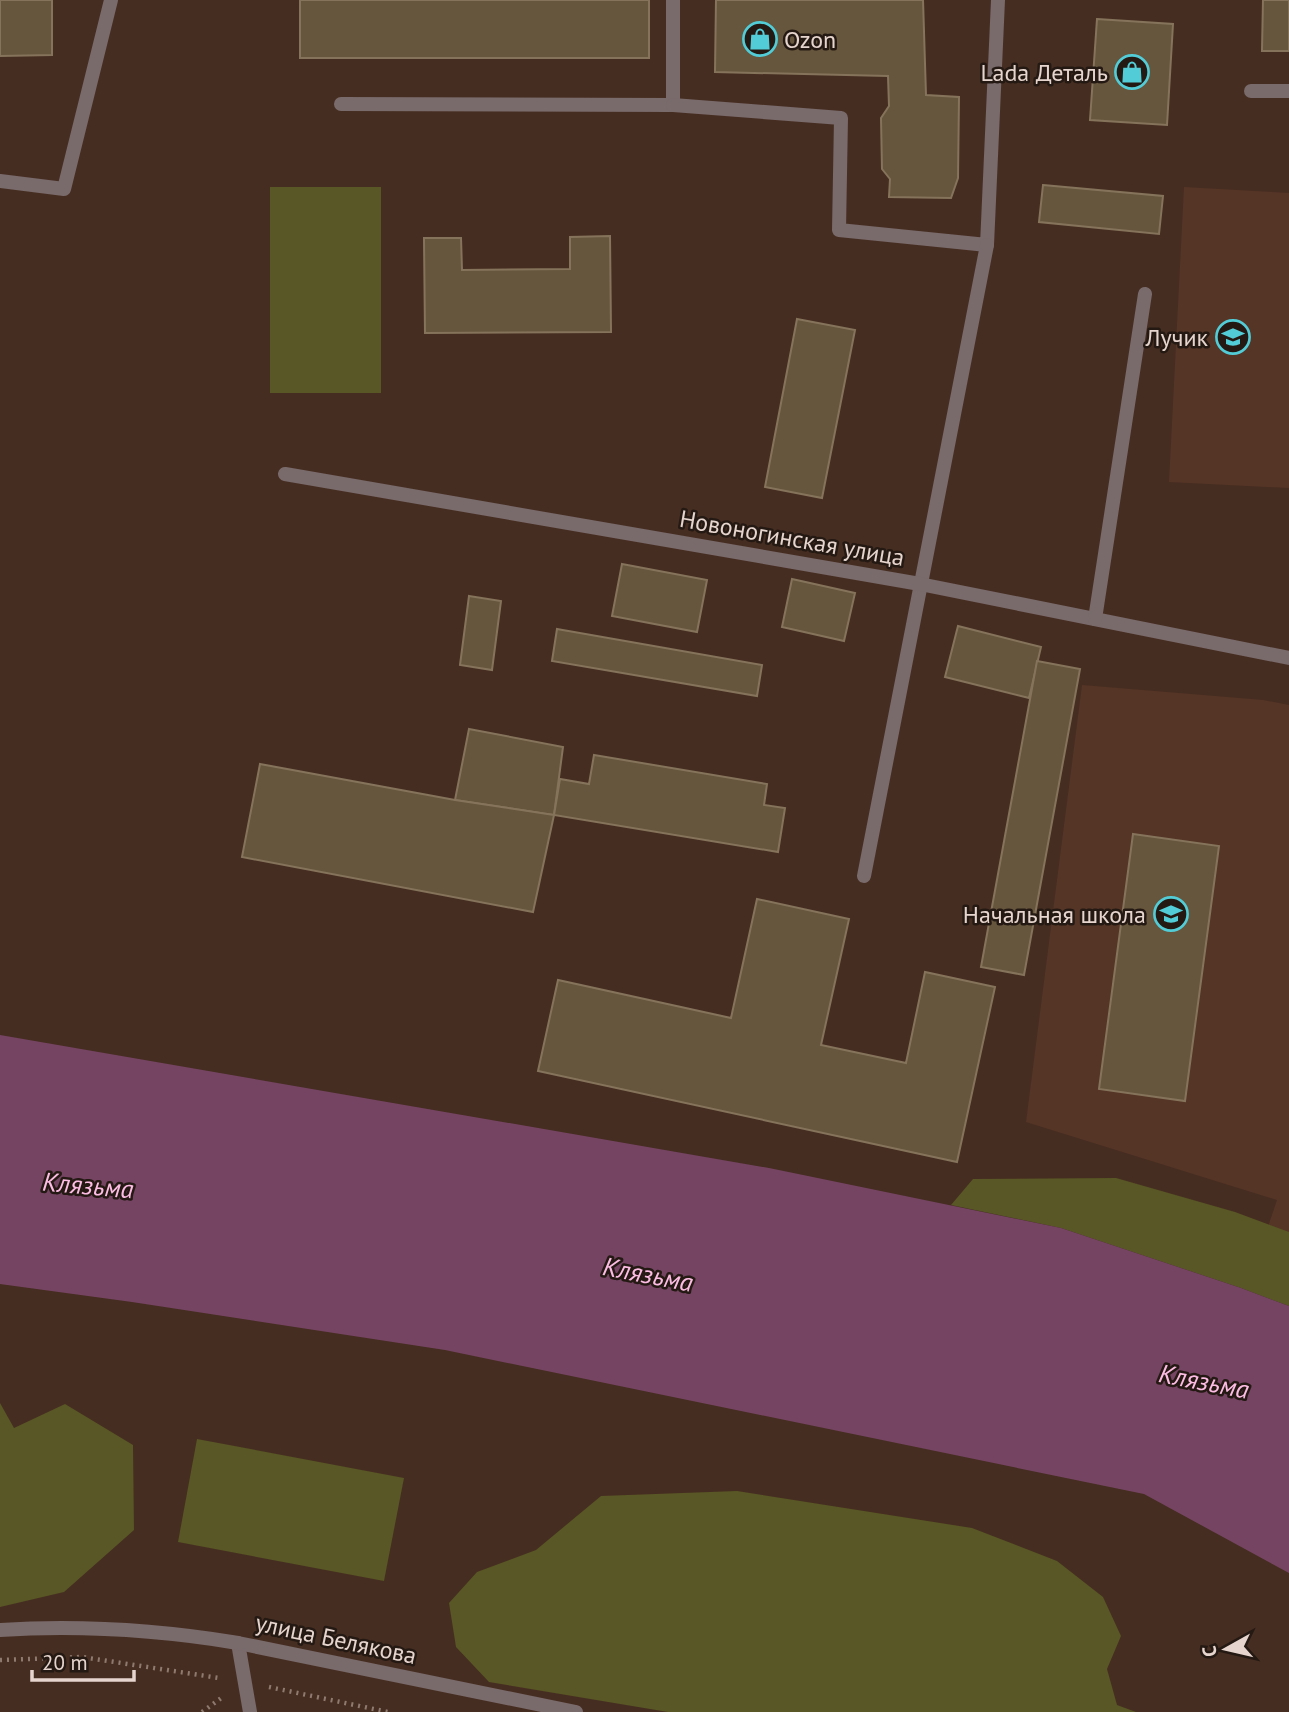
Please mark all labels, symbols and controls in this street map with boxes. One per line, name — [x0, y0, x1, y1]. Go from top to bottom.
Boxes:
shop icon: Ozon — [741, 20, 779, 58]
place label: Ozon — [784, 24, 836, 55]
shop icon: Lada Деталь — [1113, 53, 1151, 91]
place label: Lada Деталь — [981, 57, 1108, 88]
school or university icon: Лучик — [1214, 318, 1252, 356]
place label: Лучик — [1145, 322, 1209, 353]
street label: Новоногинская улица — [677, 503, 907, 573]
school or university icon: Начальная школа — [1152, 895, 1190, 933]
place label: Начальная школа — [963, 899, 1146, 930]
water label: Клязьма — [41, 1165, 135, 1205]
water label: Клязьма — [600, 1249, 696, 1299]
water label: Клязьма — [1156, 1356, 1252, 1406]
street label: улица Белякова — [253, 1607, 419, 1671]
north arrow — [1191, 1614, 1261, 1684]
scale bar — [32, 1638, 133, 1682]
text: С — [1196, 1644, 1222, 1658]
text: 20 m — [42, 1649, 88, 1676]

